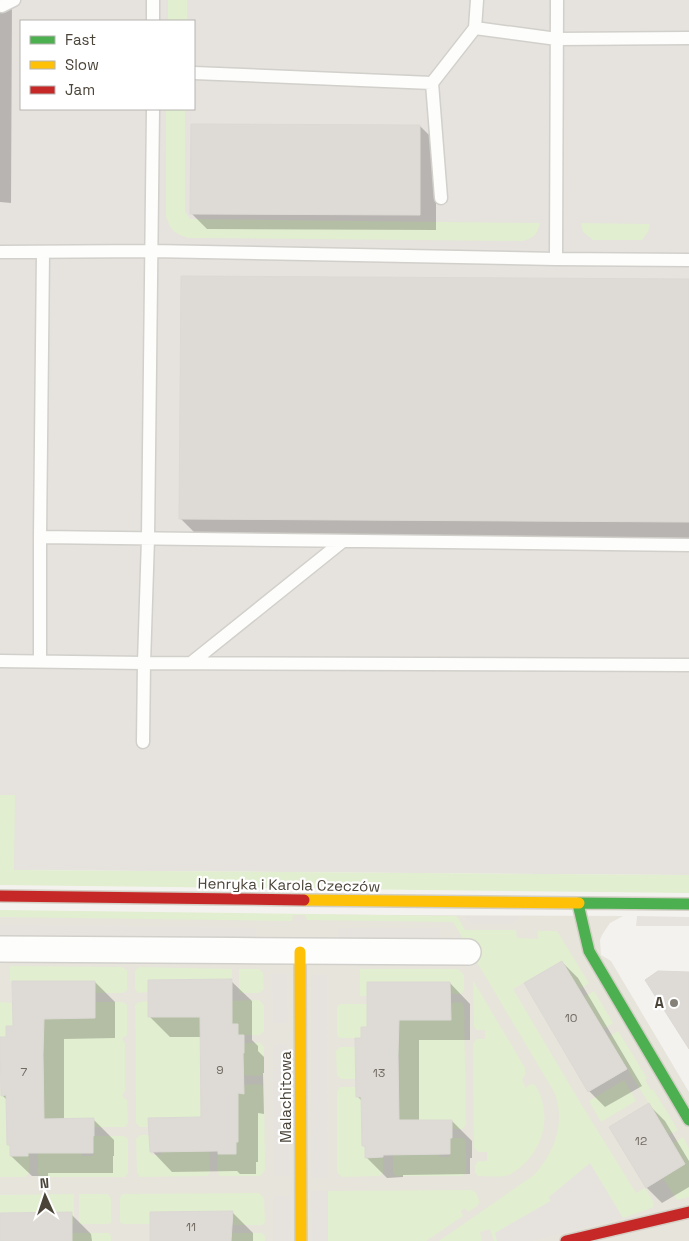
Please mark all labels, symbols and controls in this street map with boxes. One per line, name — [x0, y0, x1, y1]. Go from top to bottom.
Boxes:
legend — [20, 20, 195, 110]
text: Fast — [65, 30, 96, 49]
text: Slow — [65, 55, 99, 74]
text: Jam — [65, 80, 95, 99]
street label: Henryka i Karola Czeczów — [198, 873, 380, 896]
place label: A — [654, 993, 664, 1012]
marker: A — [668, 997, 680, 1009]
house number: 10 — [565, 1010, 577, 1026]
street label: Malachitowa — [276, 1051, 295, 1143]
house number: 9 — [216, 1062, 224, 1078]
house number: 7 — [21, 1064, 28, 1080]
house number: 13 — [373, 1065, 385, 1081]
house number: 12 — [635, 1133, 647, 1149]
north arrow — [20, 1171, 70, 1221]
text: N — [39, 1174, 49, 1192]
house number: 11 — [186, 1219, 196, 1235]

